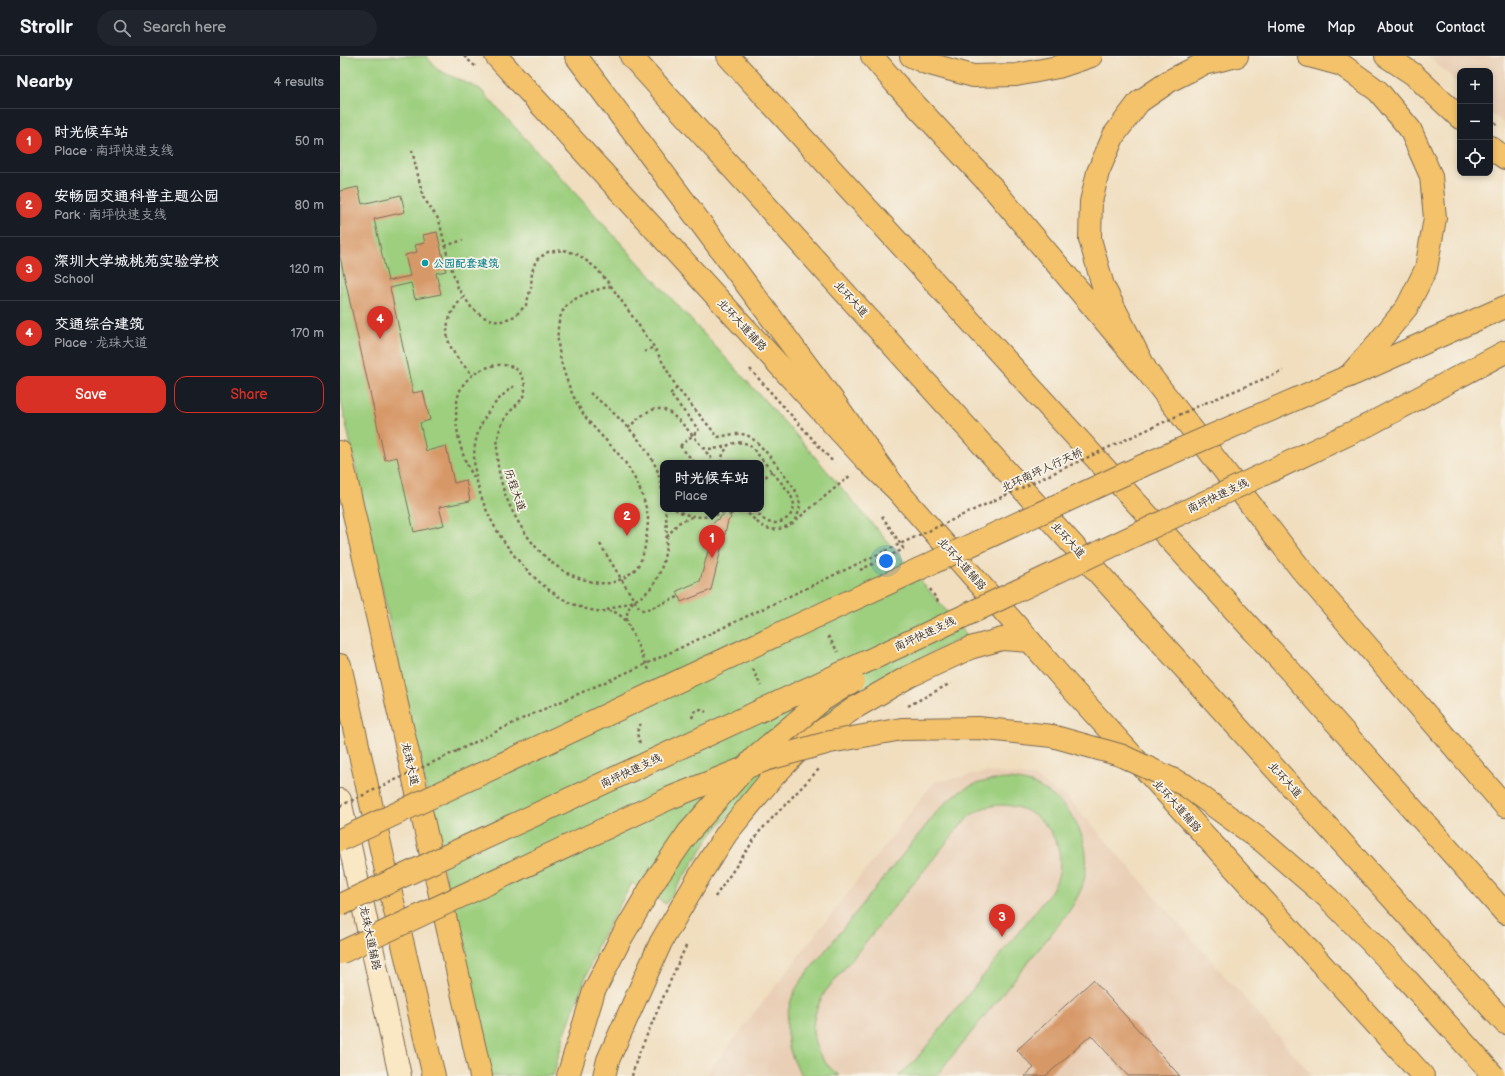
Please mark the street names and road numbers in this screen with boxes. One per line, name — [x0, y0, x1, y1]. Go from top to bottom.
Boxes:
street label: 北环大道 — [831, 278, 871, 320]
street label: 北环大道辅路 — [715, 296, 769, 354]
street label: 北环南坪人行天桥 — [999, 446, 1085, 494]
street label: 历程大道 — [502, 467, 528, 513]
street label: 南坪快速支线 — [1185, 476, 1251, 516]
street label: 北环大道 — [1048, 519, 1088, 561]
street label: 北环大道辅路 — [935, 535, 989, 593]
street label: 南坪快速支线 — [892, 614, 958, 654]
street label: 龙珠大道 — [399, 741, 421, 787]
street label: 南坪快速支线 — [598, 751, 664, 791]
street label: 北环大道 — [1265, 759, 1305, 801]
street label: 北环大道辅路 — [1150, 777, 1204, 835]
street label: 龙珠大道辅路 — [357, 904, 383, 972]

